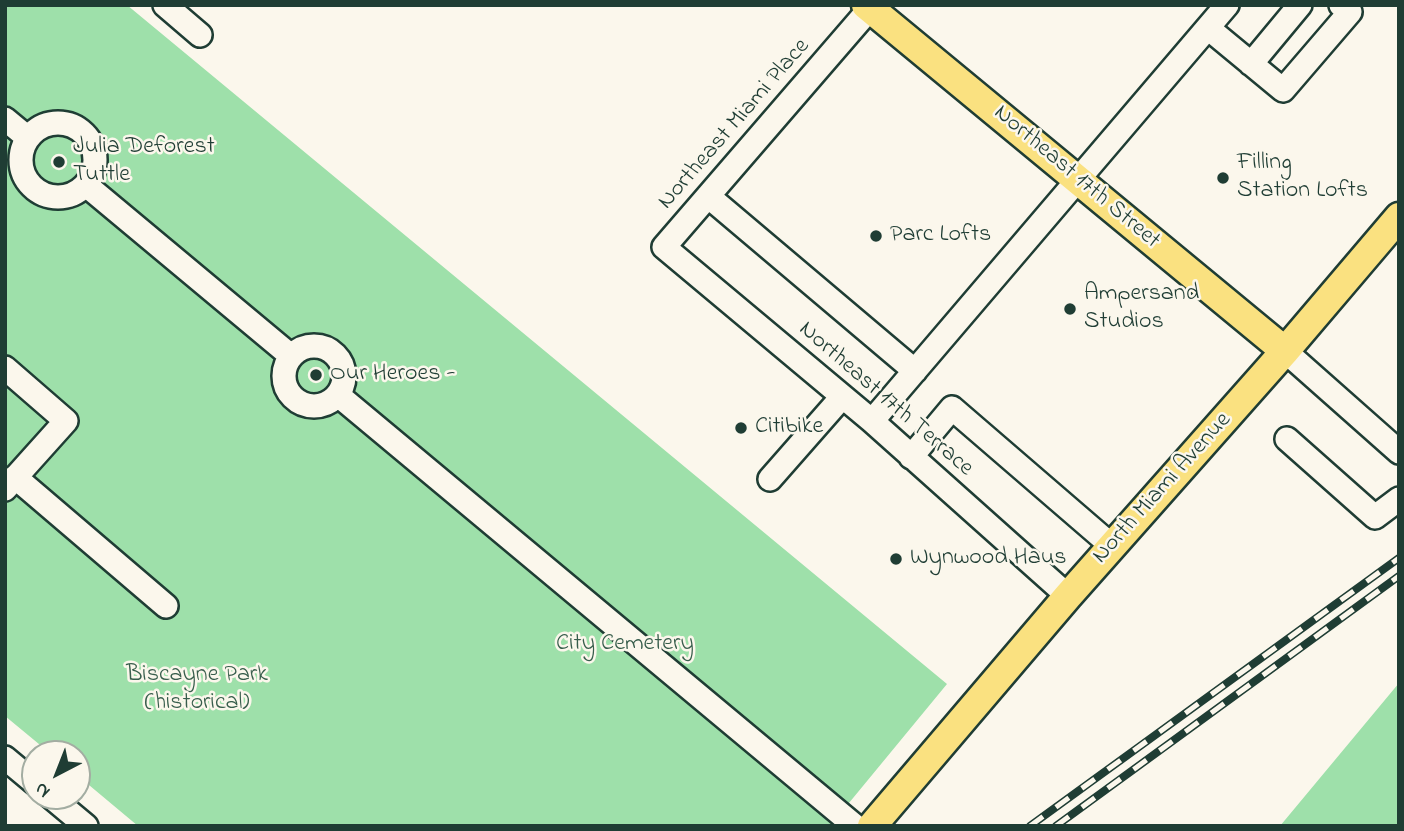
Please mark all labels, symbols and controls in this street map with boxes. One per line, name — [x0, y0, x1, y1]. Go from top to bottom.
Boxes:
street label: Northeast Miami Place — [653, 34, 817, 216]
street label: Northeast 17th Street — [987, 100, 1165, 256]
place label: Julia Deforest Tuttle — [73, 134, 215, 190]
place label: Filling Station Lofts — [1237, 150, 1368, 206]
marker: Julia Deforest Tuttle — [51, 154, 67, 170]
marker: Filling Station Lofts — [1215, 170, 1231, 186]
place label: Parc Lofts — [890, 222, 991, 250]
marker: Parc Lofts — [868, 228, 884, 244]
place label: Ampersand Studios — [1084, 281, 1199, 337]
marker: Ampersand Studios — [1062, 301, 1078, 317]
street label: Northeast 17th Terrace — [792, 316, 978, 484]
place label: Our Heroes - — [330, 361, 455, 389]
marker: Our Heroes - — [308, 367, 324, 383]
street label: North Miami Avenue — [1087, 407, 1239, 571]
place label: Citibike — [755, 414, 823, 442]
marker: Citibike — [733, 420, 749, 436]
place label: Wynwood Haus — [910, 545, 1067, 573]
marker: Wynwood Haus — [888, 551, 904, 567]
park label: City Cemetery — [556, 631, 694, 659]
park label: Biscayne Park (historical) — [126, 662, 268, 718]
north arrow — [21, 740, 91, 810]
text: N — [29, 775, 57, 804]

